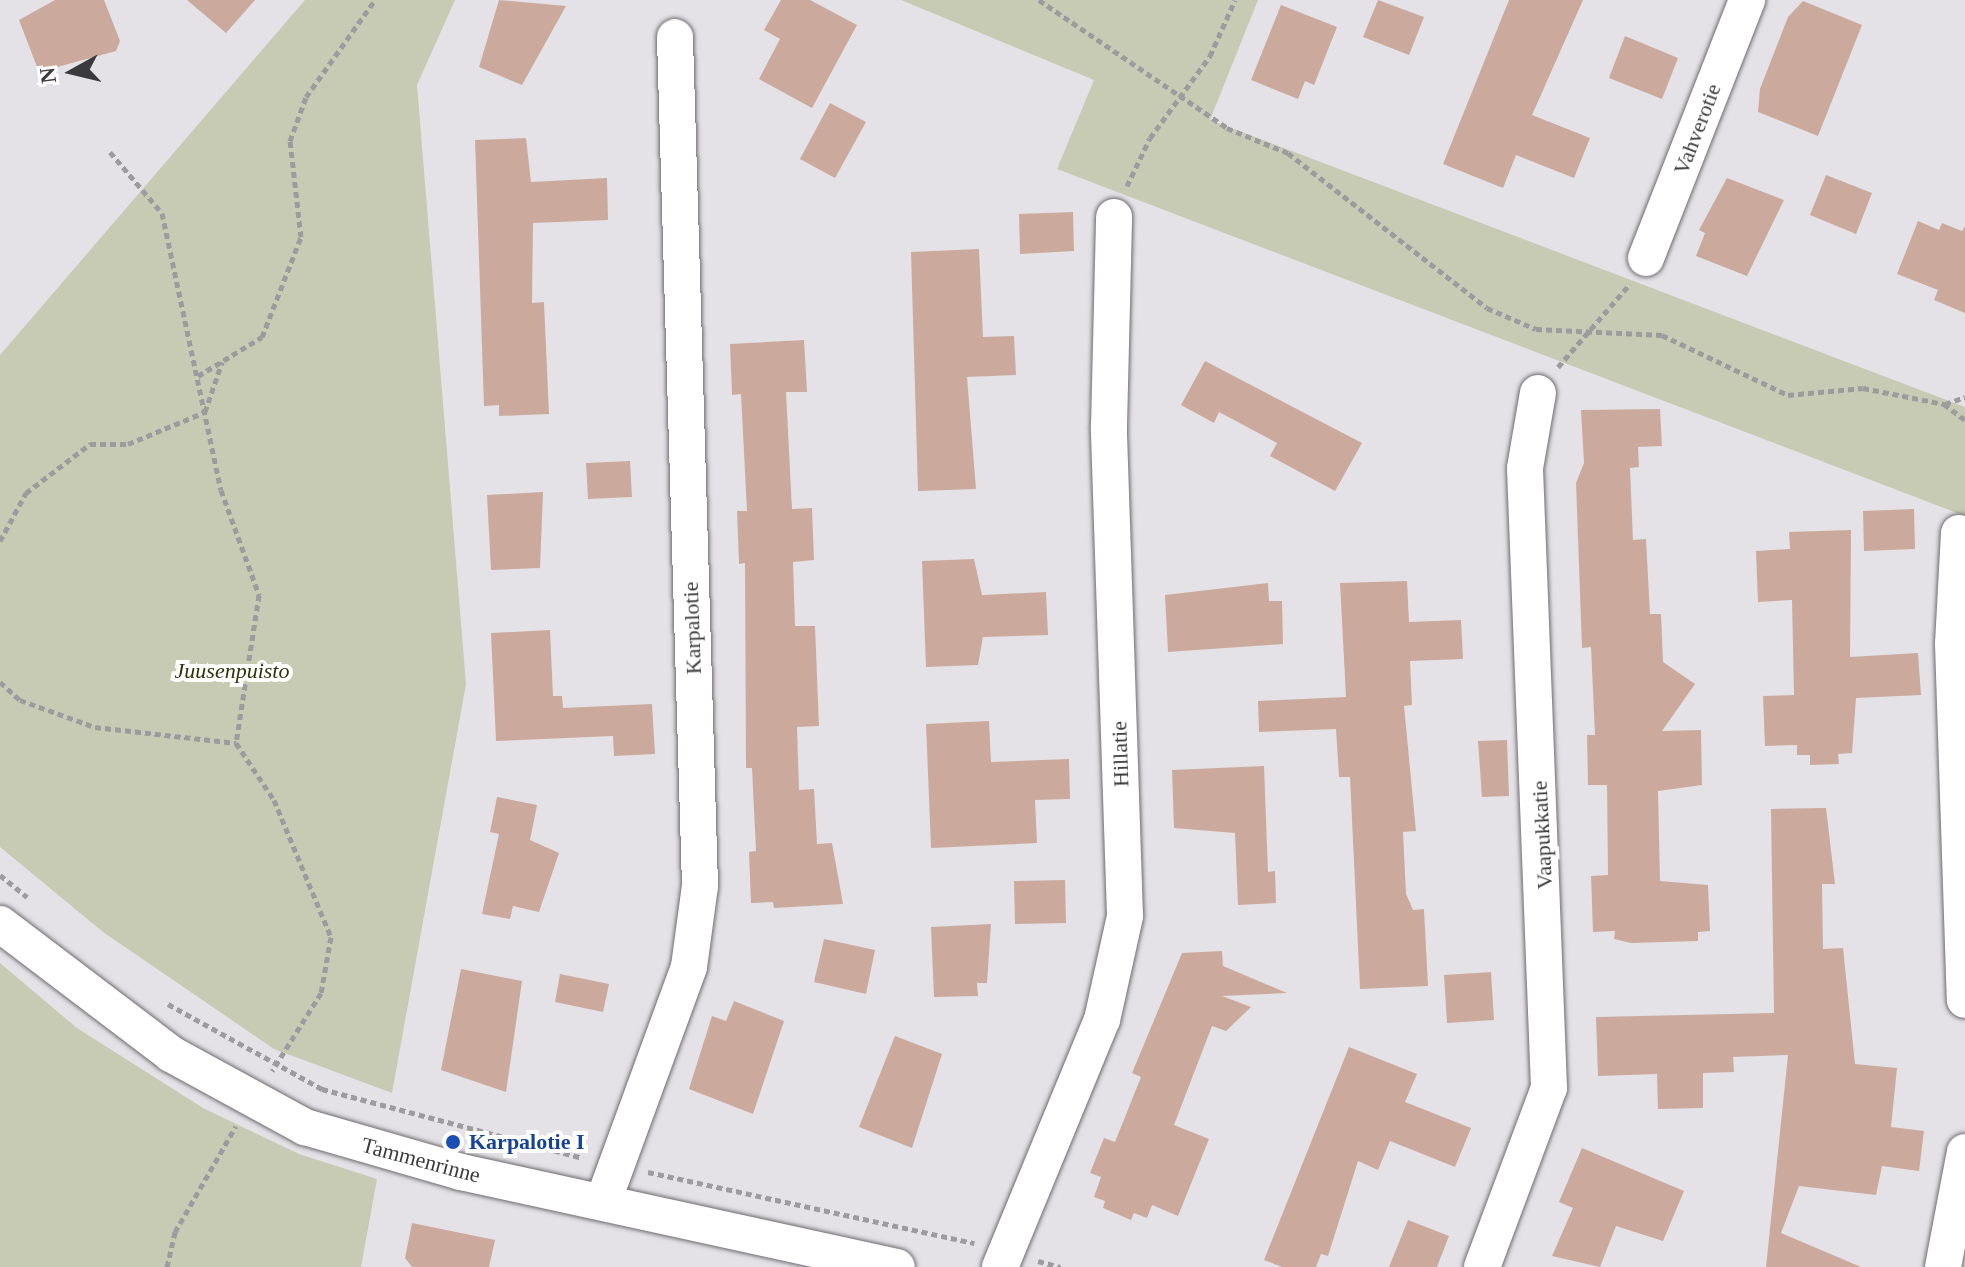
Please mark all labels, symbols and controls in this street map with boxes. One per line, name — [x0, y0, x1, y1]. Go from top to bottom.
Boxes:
north arrow — [32, 32, 112, 112]
text: N — [34, 66, 61, 85]
street label: Vahverotie — [1668, 80, 1726, 178]
street label: Karpalotie — [677, 581, 707, 675]
park label: Juusenpuisto — [175, 658, 289, 684]
street label: Hillatie — [1106, 721, 1134, 787]
street label: Vaapukkatie — [1526, 780, 1558, 890]
place label: Karpalotie I — [469, 1129, 584, 1155]
street label: Tammenrinne — [359, 1131, 483, 1189]
marker: Karpalotie I — [444, 1133, 462, 1151]

